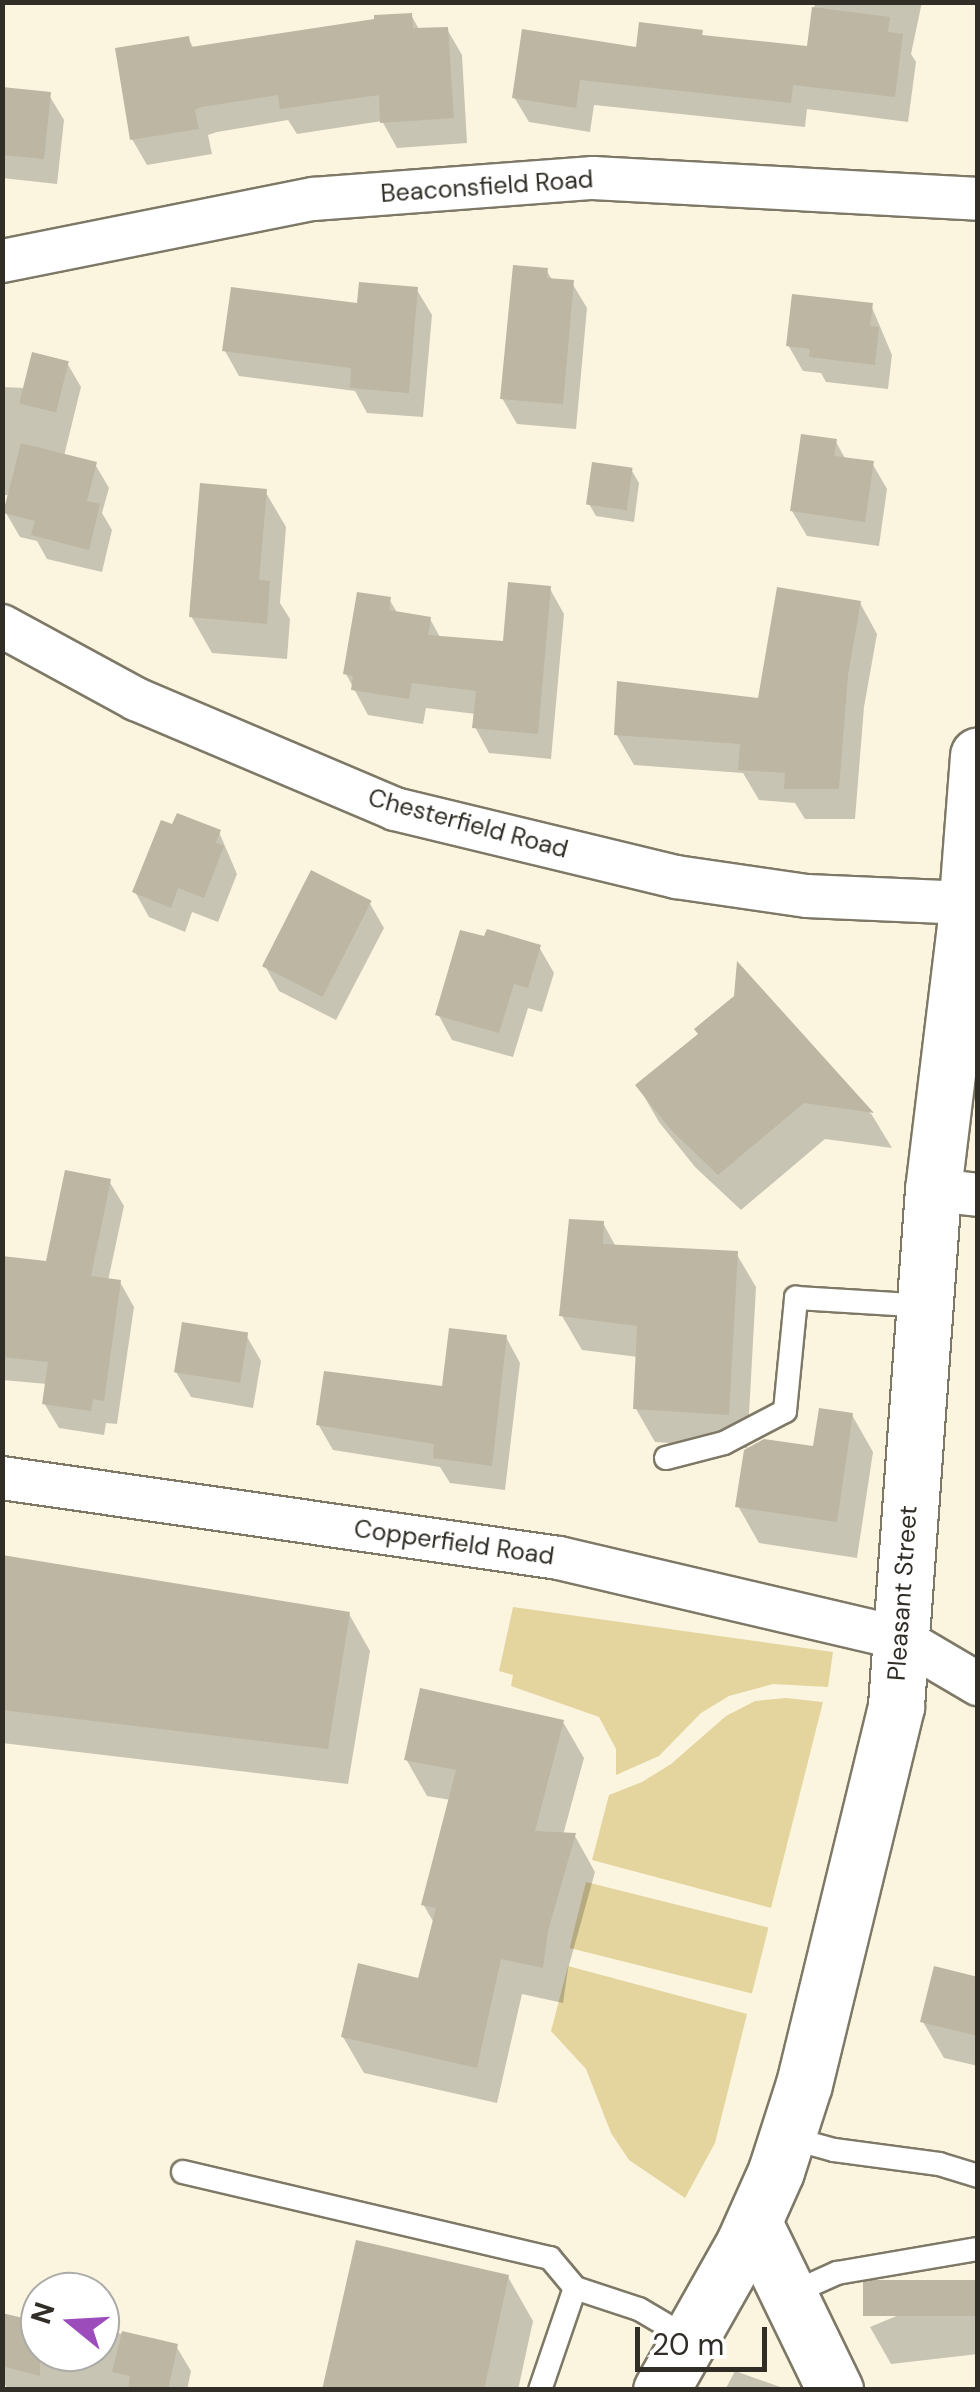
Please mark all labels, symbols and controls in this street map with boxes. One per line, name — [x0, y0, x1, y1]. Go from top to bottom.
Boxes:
street label: Beaconsfield Road — [380, 165, 594, 209]
street label: Chesterfield Road — [365, 783, 571, 865]
street label: Pleasant Street — [882, 1504, 924, 1682]
street label: Copperfield Road — [352, 1514, 556, 1572]
north arrow — [20, 2272, 120, 2372]
text: N — [22, 2298, 64, 2329]
scale bar — [640, 2307, 772, 2369]
text: 20 m — [652, 2325, 724, 2364]

